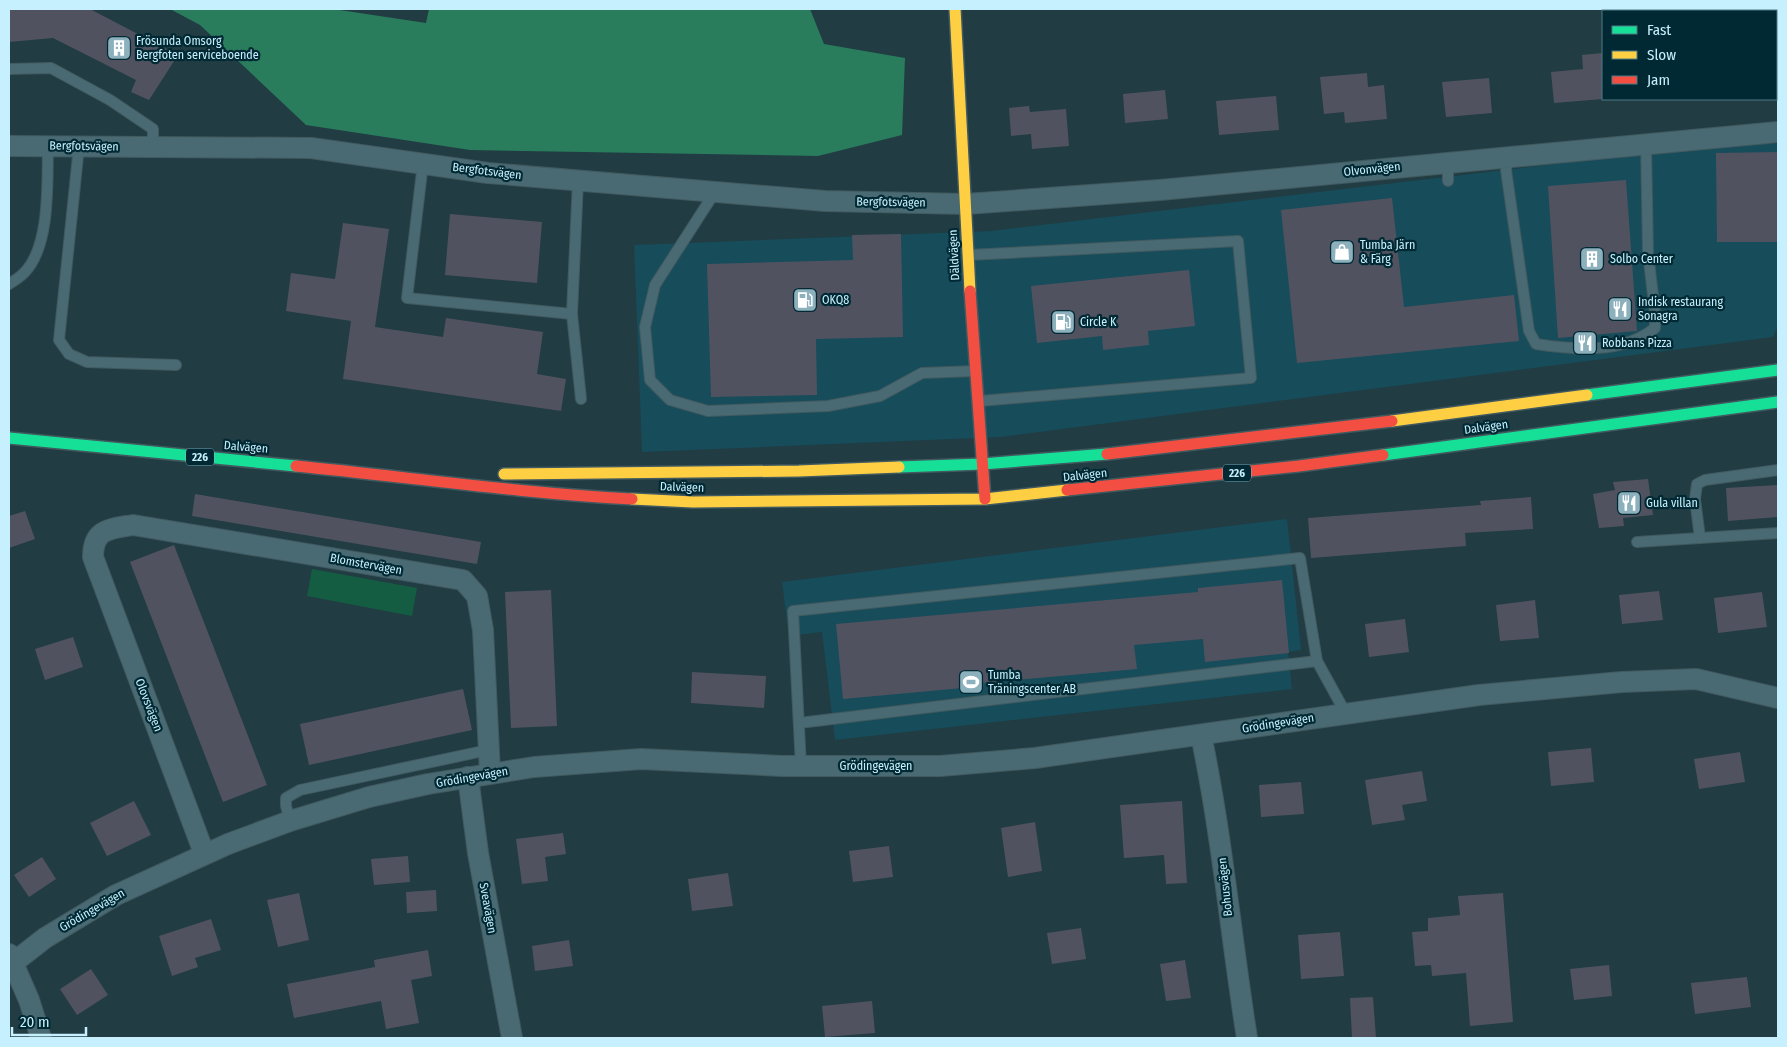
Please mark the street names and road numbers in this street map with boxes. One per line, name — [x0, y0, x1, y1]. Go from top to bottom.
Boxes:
street label: Bergfotsvägen — [49, 138, 119, 154]
street label: Olvonvägen — [1343, 159, 1401, 179]
street label: Bergfotsvägen — [452, 160, 522, 182]
street label: Bergfotsvägen — [856, 194, 926, 210]
street label: Däldvägen — [946, 229, 962, 281]
street label: Dalvägen — [1463, 417, 1509, 437]
street label: Dalvägen — [223, 438, 269, 456]
road number: 226 — [186, 448, 214, 466]
road number: 226 — [1223, 464, 1251, 482]
street label: Dalvägen — [1062, 466, 1108, 484]
street label: Dalvägen — [660, 479, 704, 495]
street label: Blomstervägen — [329, 551, 403, 577]
street label: Olovsvägen — [132, 676, 166, 734]
street label: Grödingevägen — [1241, 710, 1315, 736]
street label: Grödingevägen — [840, 759, 912, 773]
street label: Grödingevägen — [435, 764, 509, 790]
street label: Bohusvägen — [1215, 857, 1235, 917]
street label: Sveavägen — [477, 882, 499, 934]
street label: Grödingevägen — [57, 886, 127, 934]

